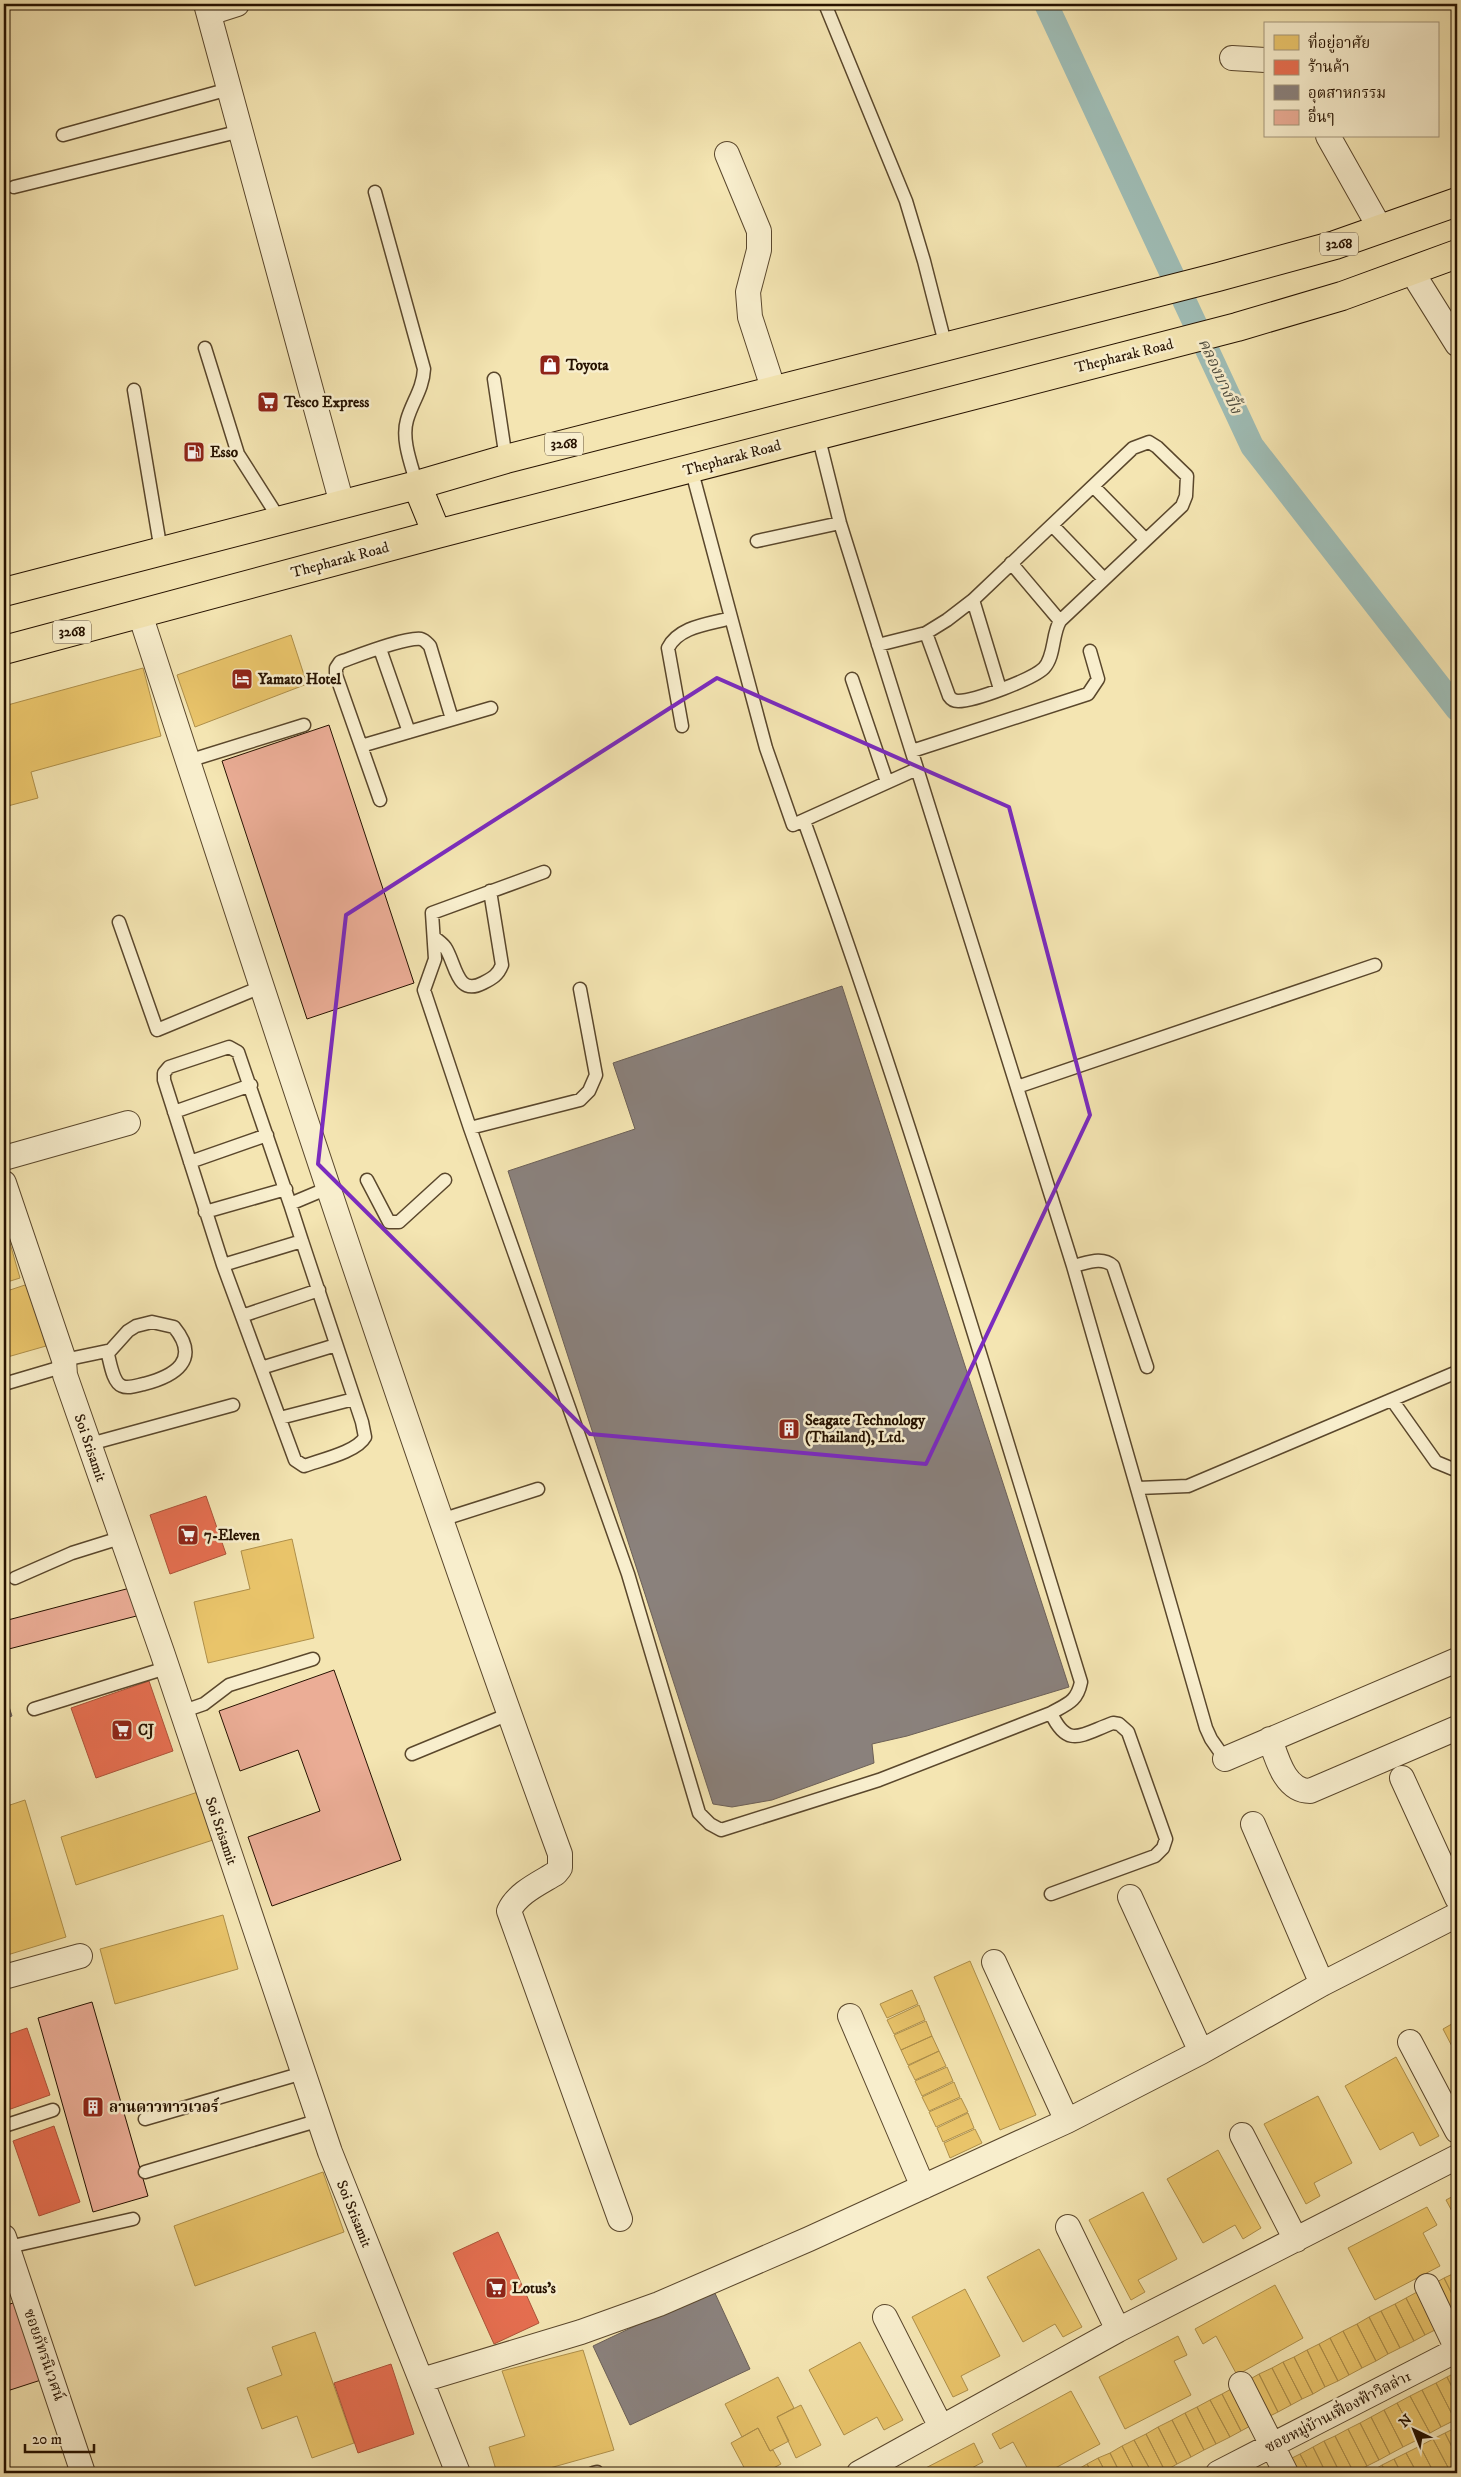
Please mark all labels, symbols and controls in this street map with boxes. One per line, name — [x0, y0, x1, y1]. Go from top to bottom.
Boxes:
legend — [1264, 22, 1438, 138]
text: ที่อยู่อาศัย — [1308, 32, 1370, 53]
text: ร้านค้า — [1308, 58, 1350, 77]
text: อุตสาหกรรม — [1308, 84, 1386, 104]
text: อื่นๆ — [1308, 106, 1334, 127]
road number: 3268 — [1320, 232, 1358, 255]
street label: Thepharak Road — [1073, 334, 1176, 377]
water label: คลองบางปิ้ง — [1194, 334, 1248, 418]
shop icon: Toyota — [538, 353, 562, 377]
place label: Toyota — [565, 356, 609, 375]
supermarket icon: Tesco Express — [256, 390, 280, 414]
place label: Tesco Express — [283, 393, 369, 412]
road number: 3268 — [545, 432, 583, 456]
street label: Thepharak Road — [681, 436, 784, 480]
fuel station icon: Esso — [182, 440, 206, 464]
place label: Esso — [210, 443, 239, 462]
street label: Thepharak Road — [289, 538, 392, 582]
road number: 3268 — [53, 620, 91, 644]
hotel icon: Yamato Hotel — [230, 667, 254, 691]
place label: Yamato Hotel — [257, 670, 342, 689]
street label: Soi Srisamit — [69, 1411, 111, 1485]
place label: Seagate Technology (Thailand), Ltd. — [805, 1411, 926, 1447]
building icon: Seagate Technology (Thailand), Ltd. — [777, 1417, 801, 1441]
supermarket icon: 7-Eleven — [176, 1523, 200, 1547]
place label: 7-Eleven — [204, 1526, 260, 1545]
supermarket icon: CJ — [110, 1718, 134, 1742]
place label: CJ — [138, 1721, 154, 1740]
street label: Soi Srisamit — [200, 1794, 242, 1868]
building icon: ลานดาวทาวเวอร์ — [81, 2095, 105, 2119]
place label: ลานดาวทาวเวอร์ — [109, 2097, 220, 2117]
street label: Soi Srisamit — [332, 2178, 376, 2251]
supermarket icon: Lotus's — [484, 2276, 508, 2300]
place label: Lotus's — [512, 2279, 556, 2298]
street label: ซอยภัทรนิเวศน์ — [19, 2306, 70, 2404]
street label: ซอยหมู่บ้านเฟื่องฟ้าวิลล่า1 — [1261, 2365, 1414, 2457]
north arrow — [1388, 2404, 1438, 2454]
text: N — [1395, 2410, 1417, 2432]
scale bar — [25, 2422, 94, 2454]
text: 20 m — [32, 2430, 62, 2449]

